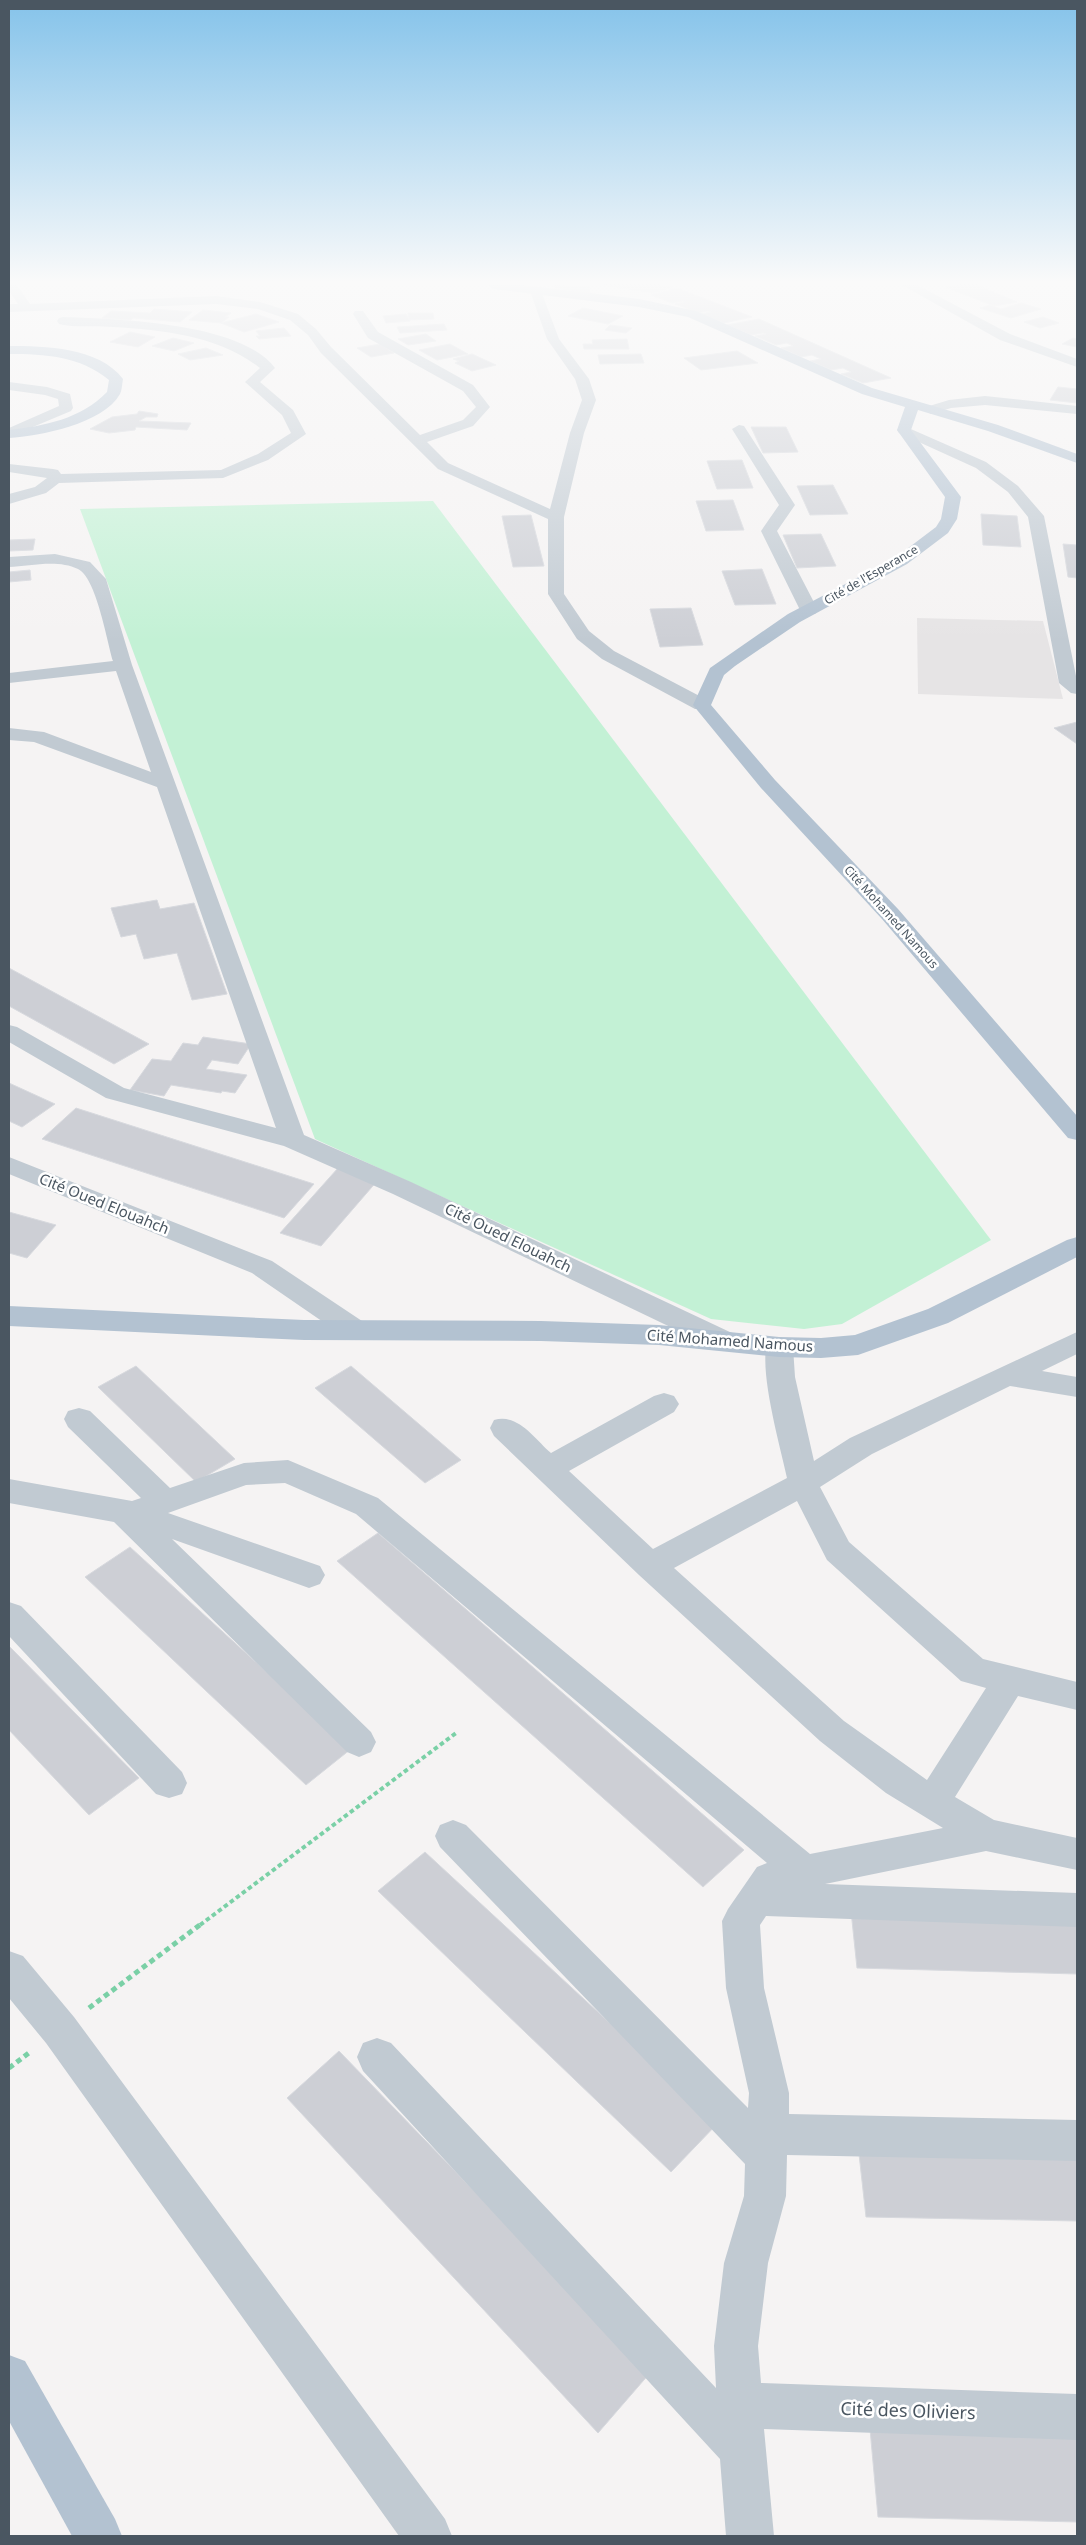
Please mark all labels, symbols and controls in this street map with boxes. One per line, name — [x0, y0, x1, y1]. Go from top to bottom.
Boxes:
street label: Cité de l'Esperance — [821, 541, 921, 608]
street label: Cité Mohamed Namous — [840, 861, 942, 972]
street label: Cité Oued Elouahch — [36, 1168, 172, 1238]
street label: Cité Oued Elouahch — [442, 1198, 575, 1276]
street label: Cité Mohamed Namous — [646, 1324, 814, 1356]
street label: Cité des Oliviers — [840, 2396, 976, 2424]

